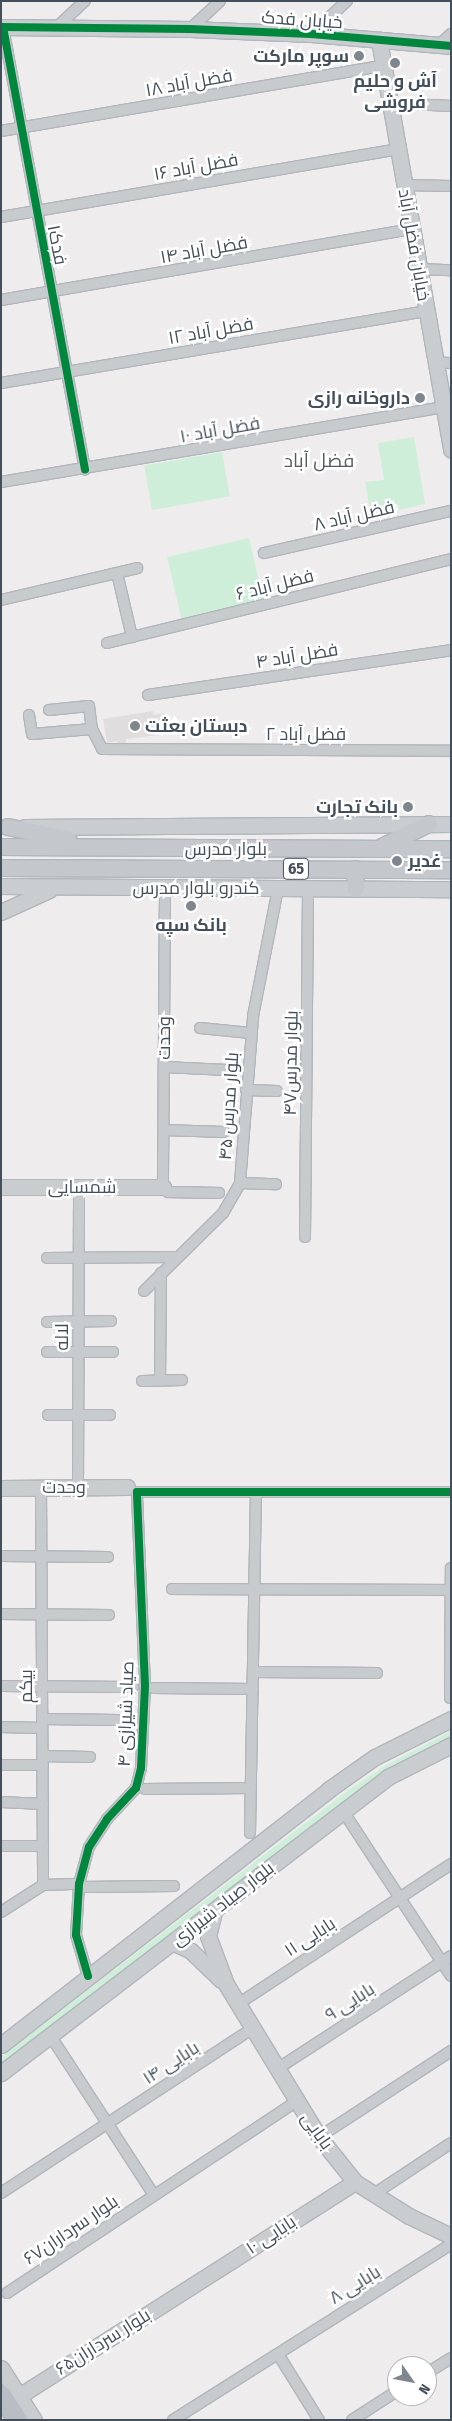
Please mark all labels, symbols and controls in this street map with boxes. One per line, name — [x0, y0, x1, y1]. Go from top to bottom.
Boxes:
street label: خیابان فدک — [261, 6, 343, 34]
place label: سوپر مارکت — [253, 45, 349, 67]
marker: سوپر مارکت — [353, 50, 365, 62]
marker: آش و حلیم فروشی — [389, 57, 401, 69]
street label: فضل آباد ۱۸ — [144, 65, 234, 101]
place label: آش و حلیم فروشی — [353, 71, 437, 114]
street label: فضل آباد ۱۶ — [152, 149, 240, 185]
street label: خیابان فضل آباد — [393, 187, 435, 303]
street label: فدک۱ — [43, 223, 71, 267]
street label: فضل آباد ۱۴ — [159, 232, 249, 268]
street label: فضل آباد ۱۲ — [167, 313, 255, 349]
place label: داروخانه رازی — [308, 387, 410, 409]
marker: داروخانه رازی — [414, 392, 426, 404]
street label: فضل آباد ۱۰ — [178, 412, 262, 448]
district label: فضل آباد — [284, 450, 354, 472]
street label: فضل آباد ۸ — [312, 496, 396, 536]
street label: فضل آباد ۶ — [234, 565, 316, 605]
street label: فضل آباد ۴ — [254, 639, 340, 673]
place label: دبستان بعثت — [145, 715, 247, 737]
marker: دبستان بعثت — [129, 720, 141, 732]
street label: فضل آباد ۲ — [266, 723, 346, 745]
place label: بانک تجارت — [316, 796, 398, 818]
marker: بانک تجارت — [402, 801, 414, 813]
street label: بلوار مدرس — [185, 838, 267, 860]
place label: غدیر — [408, 850, 441, 872]
marker: غدیر — [390, 854, 404, 868]
road number: 65 — [282, 856, 310, 882]
street label: کندرو بلوار مدرس — [132, 877, 260, 899]
marker: بانک سپه — [185, 900, 197, 912]
place label: بانک سپه — [155, 914, 227, 936]
street label: بلوار مدرس۴۷ — [279, 1010, 303, 1116]
street label: وحدت — [153, 1016, 175, 1060]
street label: ۴۵ بلوار مدرس — [214, 1051, 244, 1161]
street label: شمسایی — [48, 1176, 116, 1198]
street label: لاله — [51, 1324, 73, 1350]
street label: وحدت — [42, 1476, 86, 1498]
street label: صیاد شیرازی ۴ — [113, 1661, 139, 1767]
street label: بیکم — [15, 1669, 37, 1703]
street label: بلوار صیاد شیرازی — [167, 1857, 279, 1951]
street label: بابایی ۱۱ — [281, 1913, 339, 1961]
street label: بابایی ۹ — [321, 1978, 379, 2026]
street label: بابایی ۱۴ — [139, 2037, 203, 2089]
street label: بابایی — [296, 2108, 338, 2154]
street label: بلوار سرداران۶۷ — [20, 2190, 122, 2270]
street label: بابایی ۱۰ — [242, 2211, 300, 2259]
street label: بابایی ۸ — [325, 2261, 385, 2309]
street label: بلوار سرداران۶۵ — [51, 2304, 155, 2380]
north arrow — [387, 2356, 437, 2406]
text: N — [415, 2381, 434, 2397]

